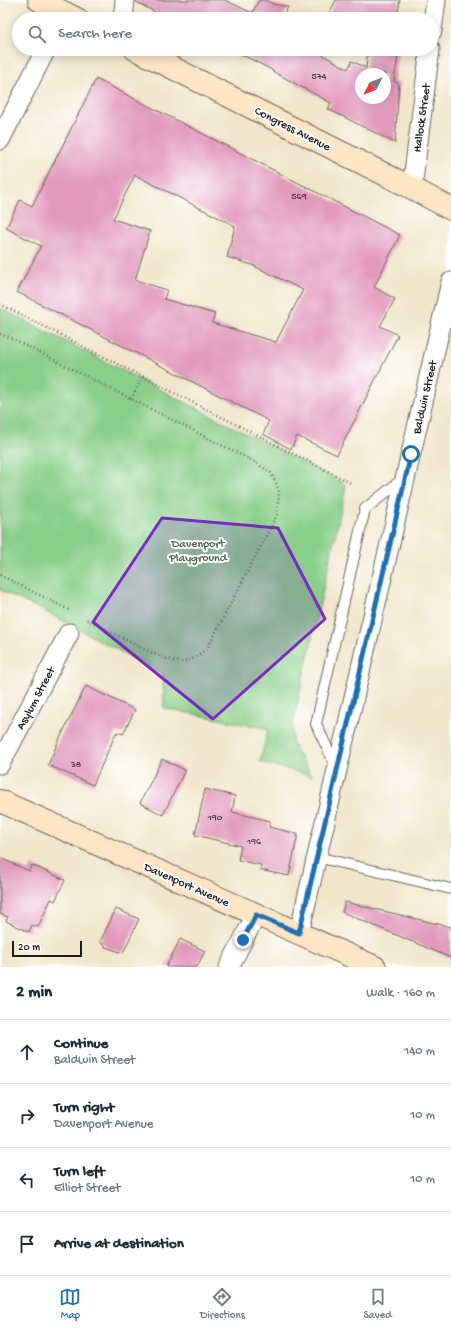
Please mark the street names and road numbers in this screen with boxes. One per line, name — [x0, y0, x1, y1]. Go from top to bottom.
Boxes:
street label: Hallock Street — [411, 82, 435, 154]
street label: Congress Avenue — [252, 105, 333, 155]
street label: Baldwin Street — [410, 358, 441, 436]
street label: Asylum Street — [14, 664, 60, 733]
street label: Davenport Avenue — [140, 860, 232, 911]

